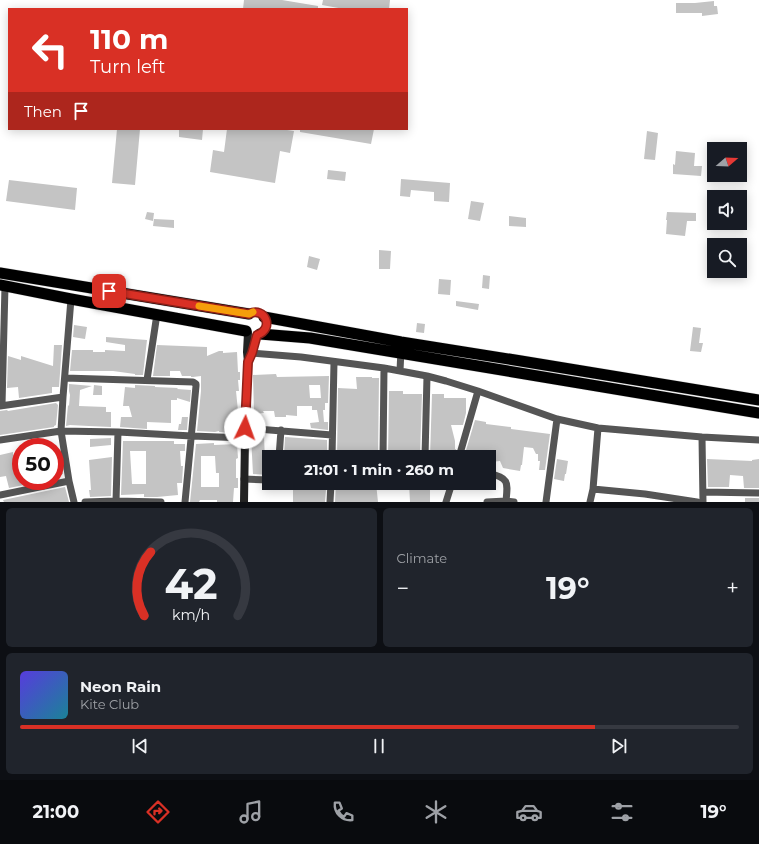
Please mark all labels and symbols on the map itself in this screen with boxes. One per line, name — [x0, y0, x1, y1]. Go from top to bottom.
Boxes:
north arrow — [707, 142, 747, 182]
pin — [92, 274, 126, 308]
position arrow — [224, 407, 266, 449]
speed limit sign: 50 — [12, 438, 64, 490]

